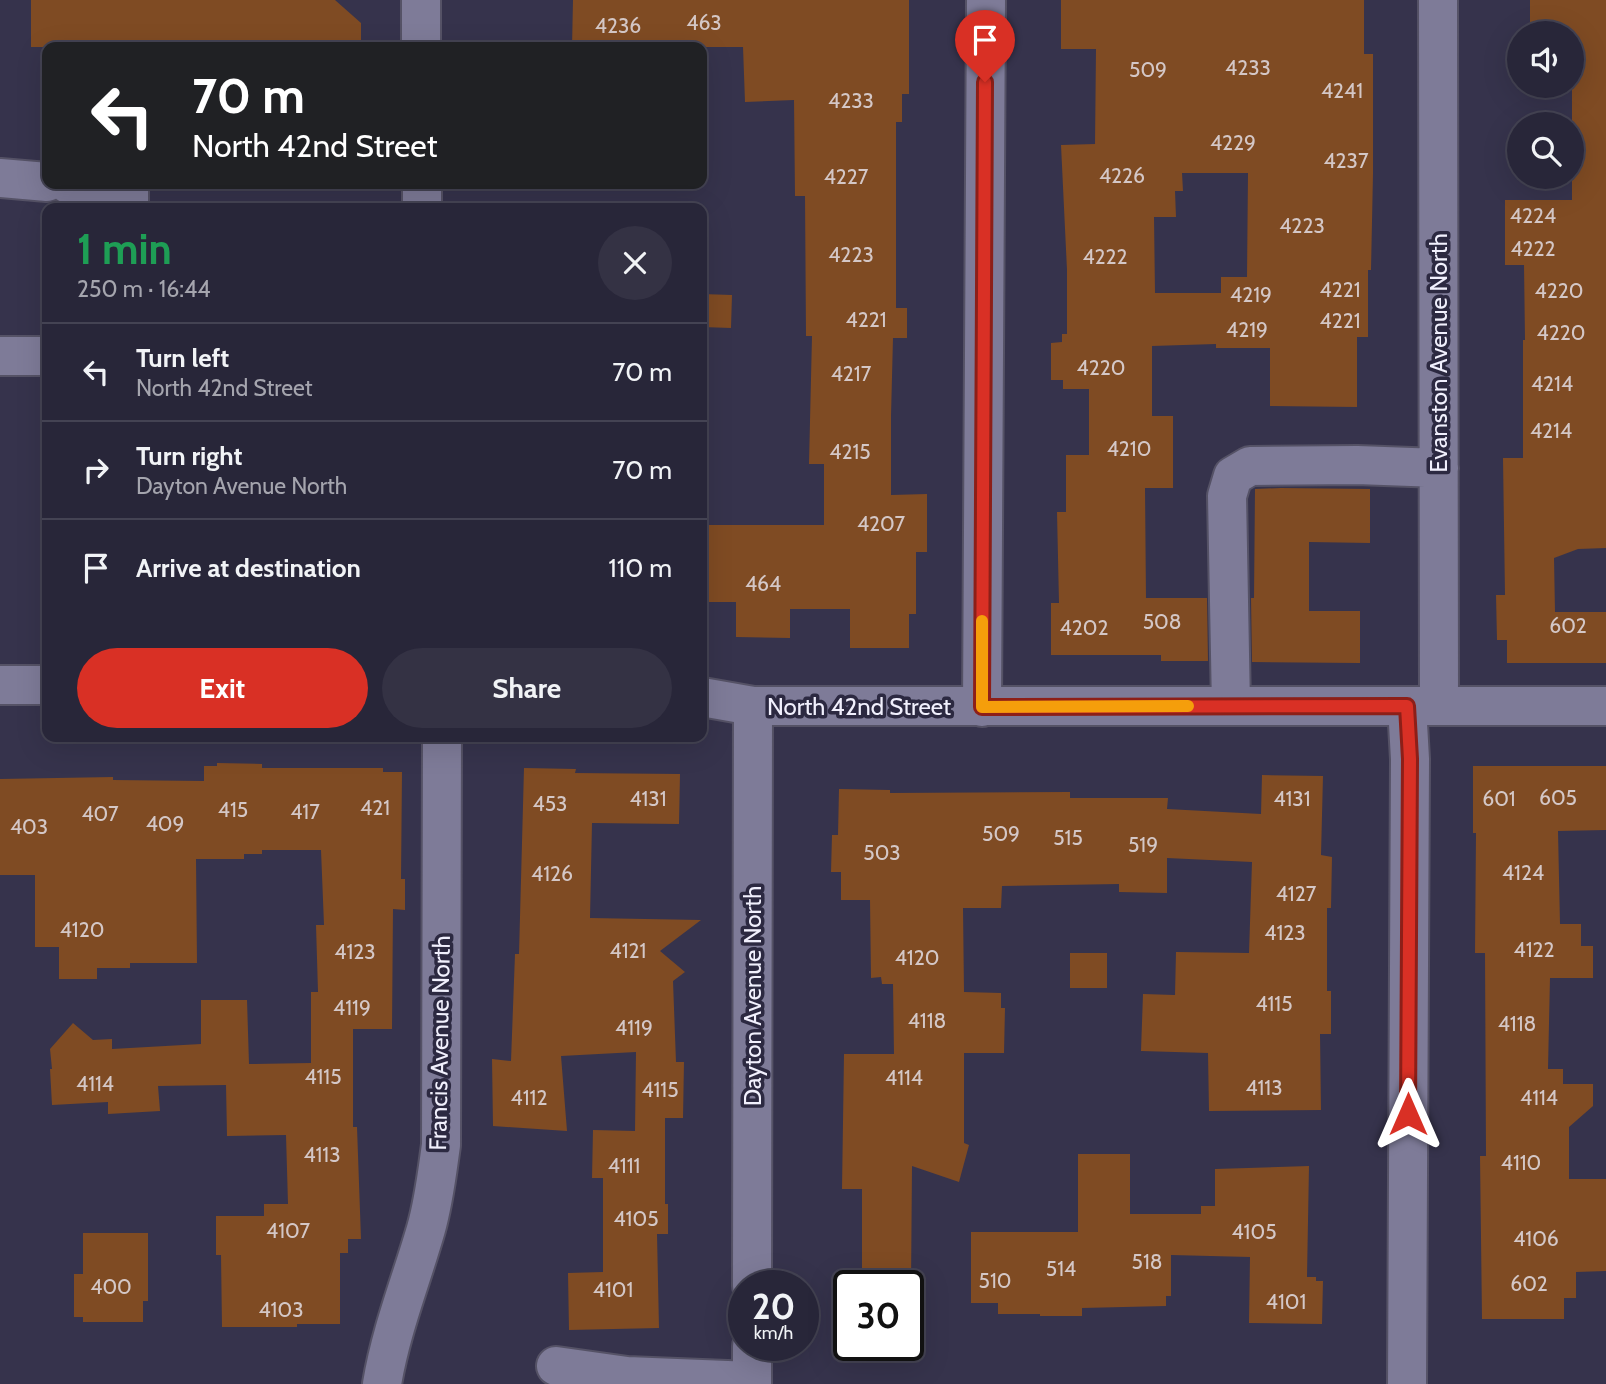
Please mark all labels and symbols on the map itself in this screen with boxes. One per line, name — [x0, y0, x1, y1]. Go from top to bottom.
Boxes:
house number: 463 — [686, 10, 722, 35]
pin — [955, 10, 1015, 82]
house number: 4236 — [595, 13, 641, 38]
house number: 4233 — [1225, 55, 1271, 80]
house number: 509 — [1129, 57, 1167, 82]
house number: 4241 — [1321, 78, 1363, 103]
house number: 4233 — [828, 88, 874, 113]
house number: 4229 — [1210, 130, 1256, 155]
house number: 4237 — [1323, 148, 1369, 173]
house number: 4226 — [1099, 163, 1145, 188]
house number: 4227 — [824, 164, 869, 189]
house number: 4224 — [1510, 203, 1556, 228]
house number: 4223 — [1279, 213, 1325, 238]
street label: Evanston Avenue North — [1424, 233, 1453, 473]
house number: 4222 — [1510, 236, 1556, 261]
house number: 4223 — [828, 242, 874, 267]
house number: 4222 — [1082, 244, 1128, 269]
house number: 4221 — [1320, 277, 1361, 302]
house number: 4220 — [1535, 278, 1583, 303]
house number: 4219 — [1230, 282, 1272, 307]
house number: 4221 — [846, 307, 887, 332]
house number: 4221 — [1320, 308, 1361, 333]
house number: 4219 — [1226, 317, 1268, 342]
house number: 4220 — [1537, 320, 1585, 345]
house number: 4220 — [1077, 355, 1125, 380]
house number: 4217 — [831, 361, 872, 386]
house number: 4214 — [1531, 371, 1573, 396]
house number: 4214 — [1530, 418, 1572, 443]
house number: 4210 — [1107, 436, 1151, 461]
house number: 4215 — [829, 439, 871, 464]
house number: 4207 — [857, 511, 905, 536]
house number: 464 — [745, 571, 781, 596]
house number: 508 — [1143, 609, 1181, 634]
house number: 602 — [1549, 613, 1587, 638]
house number: 4202 — [1060, 615, 1108, 640]
street label: North 42nd Street — [767, 692, 951, 721]
house number: 605 — [1539, 785, 1577, 810]
house number: 4131 — [629, 786, 667, 811]
house number: 4131 — [1273, 786, 1311, 811]
house number: 601 — [1482, 786, 1516, 811]
house number: 453 — [533, 791, 567, 816]
house number: 421 — [360, 795, 390, 820]
house number: 415 — [218, 797, 248, 822]
house number: 417 — [290, 799, 320, 824]
house number: 407 — [81, 801, 119, 826]
house number: 409 — [146, 811, 184, 836]
house number: 403 — [10, 814, 48, 839]
house number: 509 — [982, 821, 1020, 846]
house number: 515 — [1053, 825, 1083, 850]
house number: 519 — [1128, 832, 1158, 857]
house number: 503 — [863, 840, 901, 865]
house number: 4124 — [1502, 860, 1544, 885]
house number: 4126 — [531, 861, 573, 886]
house number: 4127 — [1276, 881, 1317, 906]
street label: Dayton Avenue North — [738, 886, 767, 1106]
house number: 4120 — [60, 917, 104, 942]
house number: 4123 — [1264, 920, 1306, 945]
street label: Francis Avenue North — [423, 935, 456, 1151]
house number: 4122 — [1514, 937, 1555, 962]
house number: 4121 — [610, 938, 646, 963]
house number: 4123 — [334, 939, 376, 964]
house number: 4120 — [895, 945, 939, 970]
house number: 4115 — [1255, 991, 1293, 1016]
house number: 4119 — [333, 995, 371, 1020]
house number: 4118 — [908, 1008, 946, 1033]
house number: 4118 — [1498, 1011, 1536, 1036]
house number: 4119 — [615, 1015, 653, 1040]
house number: 4115 — [304, 1064, 342, 1089]
house number: 4114 — [885, 1065, 923, 1090]
house number: 4114 — [76, 1071, 114, 1096]
house number: 4113 — [1245, 1075, 1283, 1100]
house number: 4115 — [641, 1077, 679, 1102]
position arrow — [1371, 1077, 1445, 1151]
house number: 4112 — [511, 1085, 547, 1110]
house number: 4114 — [1520, 1085, 1558, 1110]
house number: 4113 — [303, 1142, 341, 1167]
house number: 4110 — [1501, 1150, 1541, 1175]
house number: 4111 — [608, 1153, 640, 1178]
house number: 4105 — [613, 1206, 659, 1231]
house number: 4107 — [266, 1218, 310, 1243]
house number: 4105 — [1231, 1219, 1277, 1244]
house number: 4106 — [1513, 1226, 1559, 1251]
house number: 518 — [1132, 1249, 1162, 1274]
house number: 514 — [1046, 1256, 1076, 1281]
house number: 510 — [979, 1268, 1011, 1293]
speed limit sign: 30 — [833, 1270, 924, 1361]
house number: 602 — [1510, 1271, 1548, 1296]
house number: 400 — [90, 1274, 132, 1299]
house number: 4101 — [593, 1277, 633, 1302]
house number: 4101 — [1266, 1289, 1306, 1314]
house number: 4103 — [258, 1297, 304, 1322]

